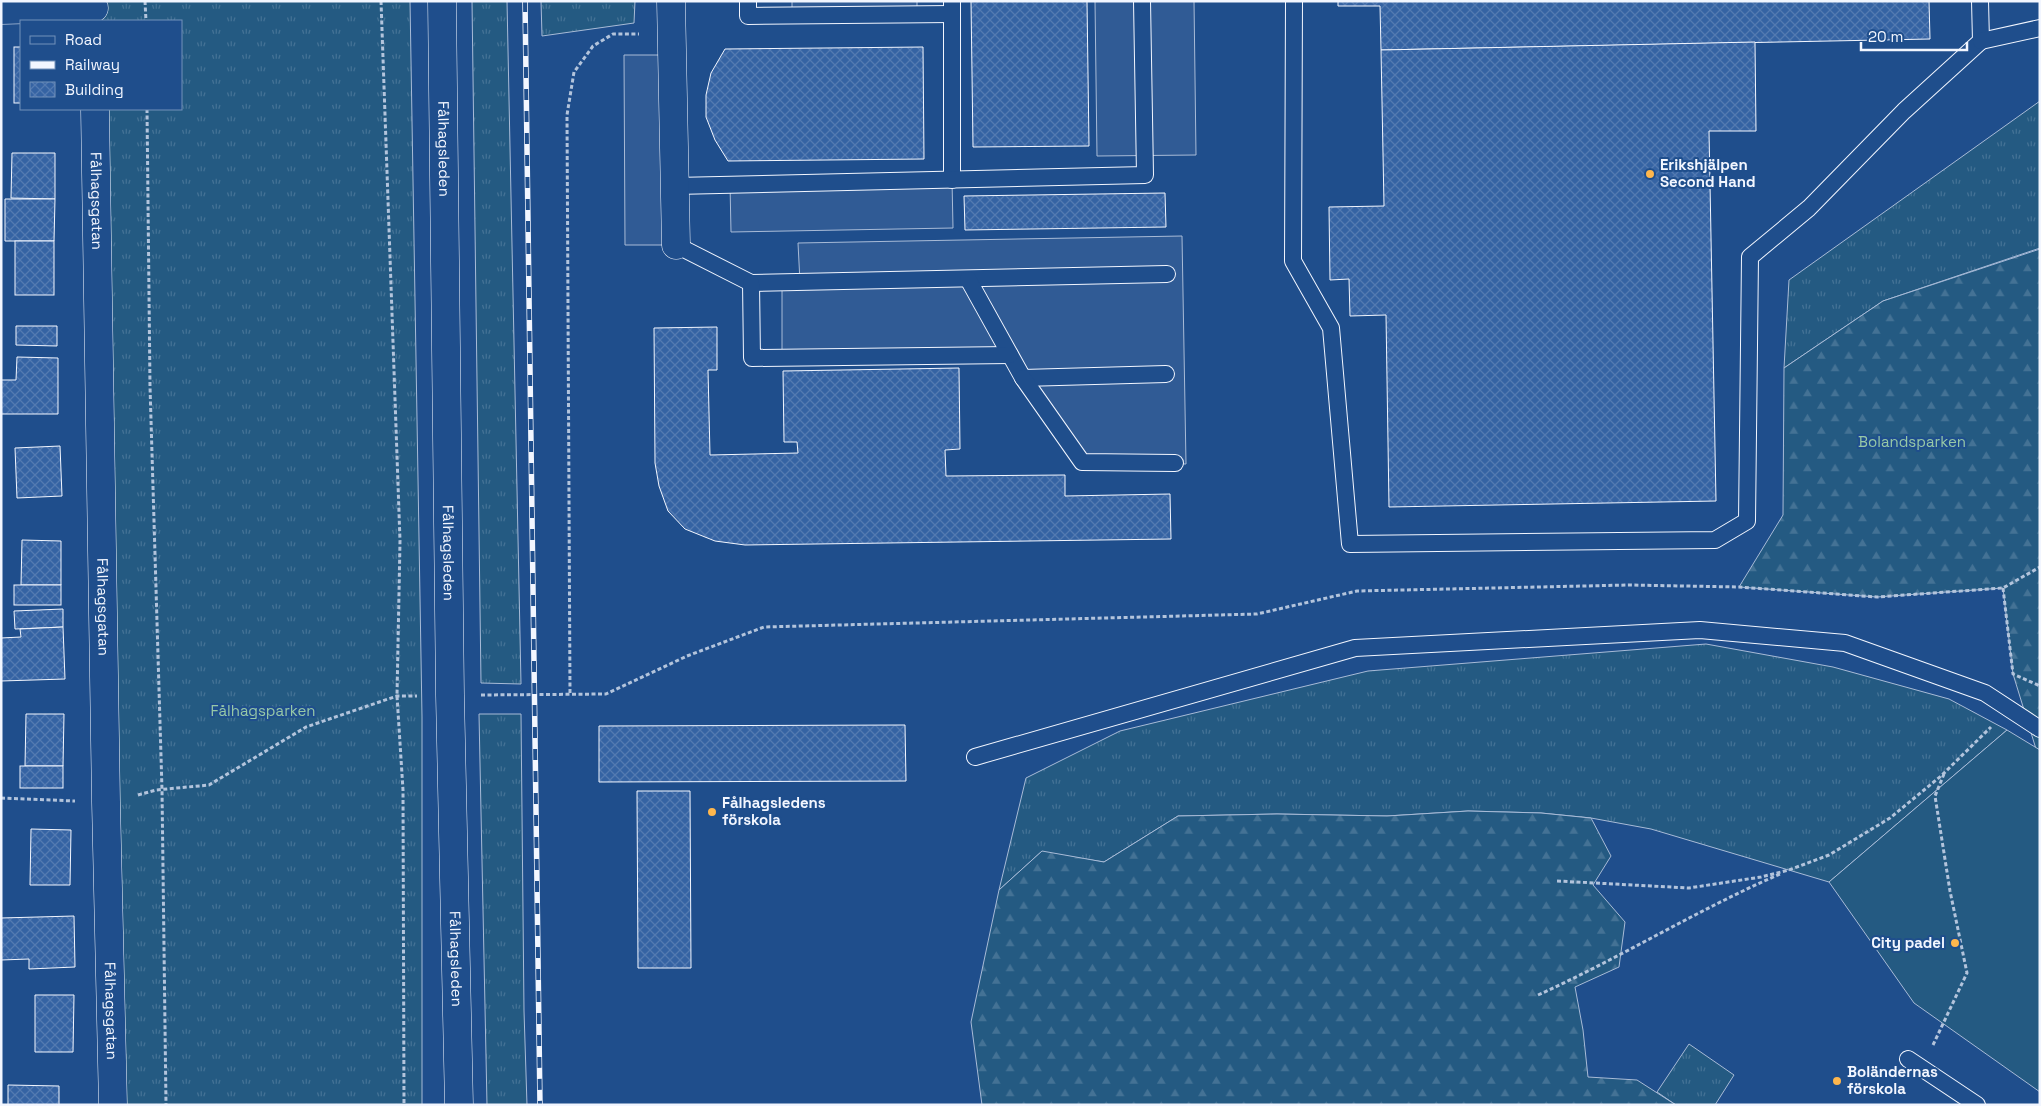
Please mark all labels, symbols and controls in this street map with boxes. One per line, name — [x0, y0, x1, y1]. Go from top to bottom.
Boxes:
legend — [20, 20, 182, 110]
scale bar — [1861, 20, 1967, 52]
text: 20 m — [1868, 27, 1903, 46]
text: Road — [65, 30, 102, 49]
text: Railway — [65, 55, 120, 74]
text: Building — [65, 80, 124, 99]
street label: Fålhagsleden — [434, 101, 454, 197]
street label: Fålhagsgatan — [87, 152, 107, 250]
place label: Erikshjälpen Second Hand — [1660, 155, 1756, 191]
marker: Erikshjälpen Second Hand — [1644, 168, 1656, 180]
park label: Bolandsparken — [1858, 432, 1966, 451]
street label: Fålhagsleden — [439, 505, 459, 601]
street label: Fålhagsgatan — [93, 558, 114, 656]
park label: Fålhagsparken — [210, 701, 316, 720]
place label: Fålhagsledens förskola — [722, 793, 826, 829]
marker: Fålhagsledens förskola — [706, 806, 718, 818]
street label: Fålhagsleden — [446, 911, 467, 1007]
place label: City padel — [1871, 933, 1945, 952]
marker: City padel — [1949, 937, 1961, 949]
street label: Fålhagsgatan — [101, 962, 122, 1060]
place label: Boländernas förskola — [1847, 1062, 1938, 1098]
marker: Boländernas förskola — [1831, 1075, 1843, 1087]

